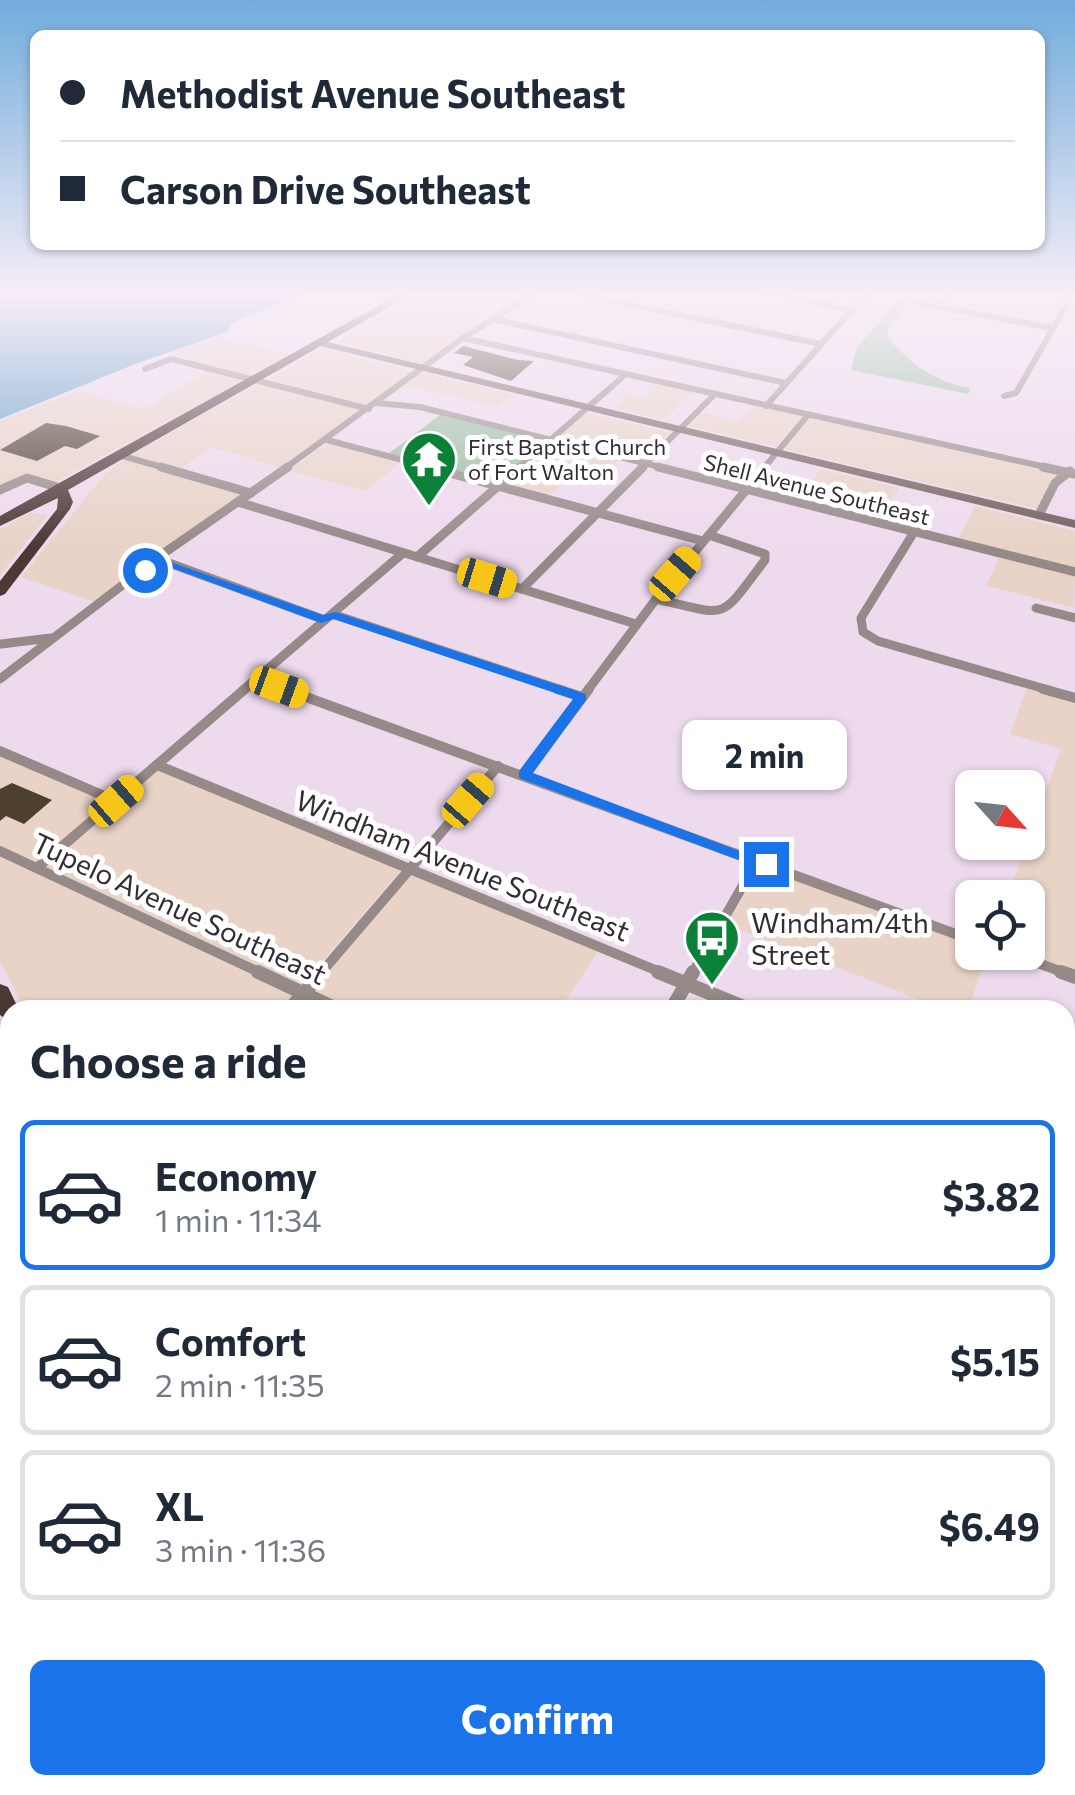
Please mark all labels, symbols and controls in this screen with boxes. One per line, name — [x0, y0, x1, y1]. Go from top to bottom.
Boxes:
text: Methodist Avenue Southeast — [120, 69, 626, 116]
text: Carson Drive Southeast — [120, 165, 531, 212]
temple icon: First Baptist Church of Fort Walton — [399, 429, 459, 508]
place label: First Baptist Church of Fort Walton — [468, 433, 666, 485]
street label: Shell Avenue Southeast — [701, 448, 933, 530]
car — [644, 542, 706, 606]
route start — [123, 548, 168, 593]
car — [454, 555, 520, 601]
car — [246, 663, 312, 711]
callout: 2 min — [684, 719, 848, 789]
text: 2 min — [725, 735, 804, 775]
car — [437, 768, 499, 832]
car — [84, 770, 148, 832]
north arrow — [955, 770, 1045, 860]
map controls — [955, 770, 1045, 970]
street label: Windham Avenue Southeast — [291, 782, 635, 948]
street label: Tupelo Avenue Southeast — [28, 825, 332, 991]
route end — [744, 842, 789, 887]
button: locate — [955, 880, 1045, 970]
place label: Windham/4th Street — [751, 905, 929, 971]
bus stop icon: Windham/4th Street — [682, 908, 742, 987]
text: Choose a ride — [30, 1032, 307, 1087]
icon: car — [35, 1150, 125, 1240]
text: Economy — [155, 1152, 317, 1199]
text: $3.82 — [942, 1172, 1040, 1219]
text: 1 min · 11:34 — [155, 1199, 321, 1239]
icon: car — [35, 1315, 125, 1405]
text: Comfort — [155, 1317, 306, 1364]
text: $5.15 — [950, 1337, 1040, 1384]
text: 2 min · 11:35 — [155, 1364, 325, 1404]
icon: car — [35, 1480, 125, 1570]
text: XL — [155, 1482, 204, 1529]
text: $6.49 — [939, 1502, 1040, 1549]
text: 3 min · 11:36 — [155, 1529, 326, 1569]
button: Confirm — [30, 1660, 1045, 1775]

